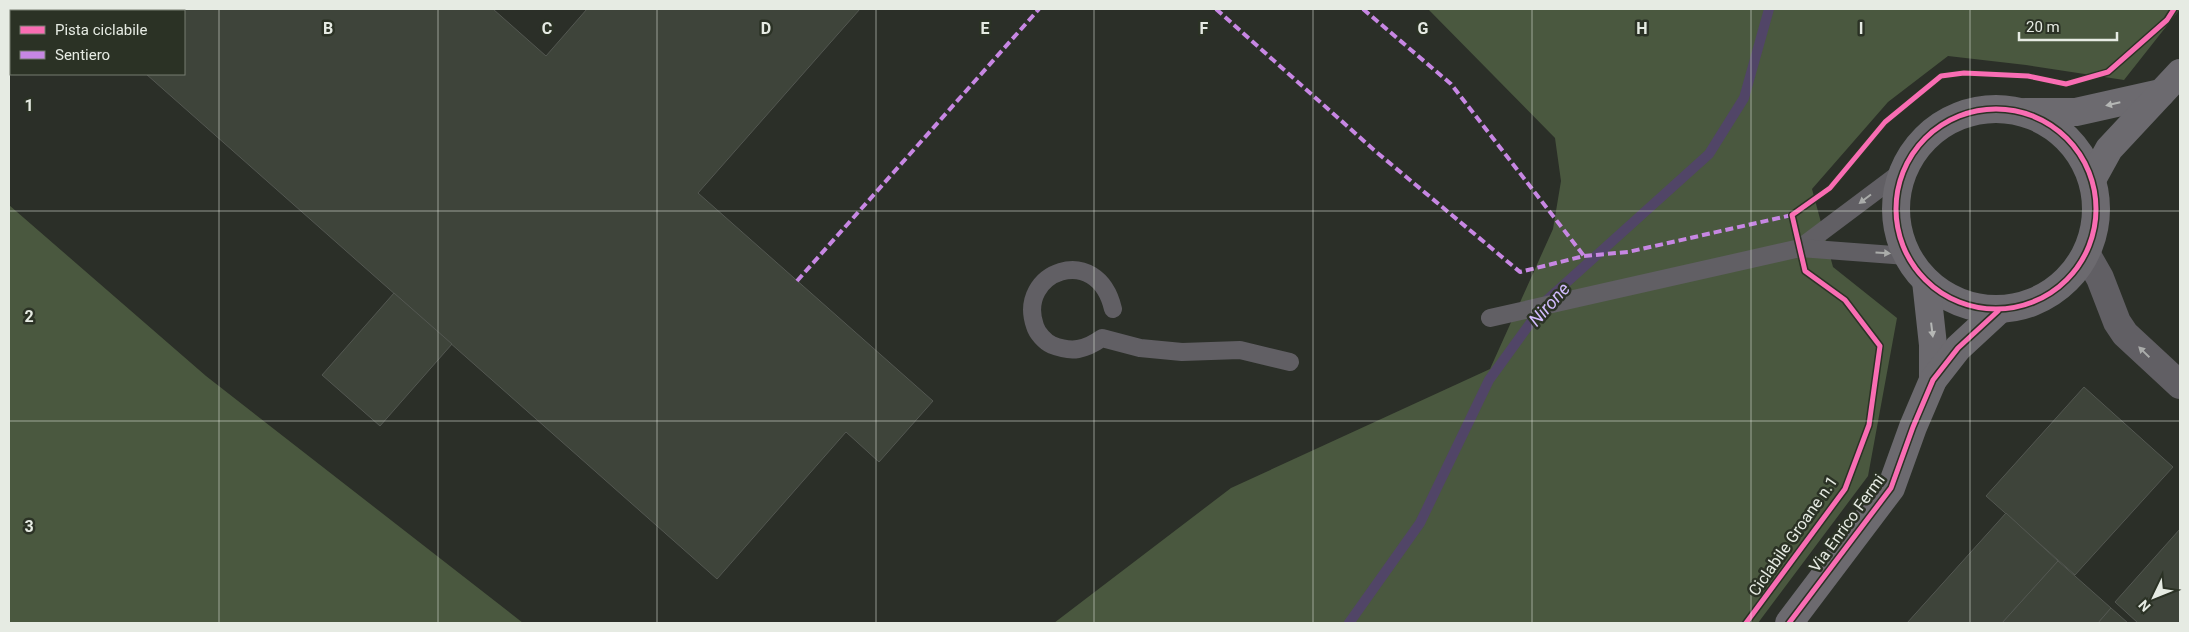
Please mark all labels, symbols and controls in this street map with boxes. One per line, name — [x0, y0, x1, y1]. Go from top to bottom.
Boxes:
legend — [10, 10, 185, 75]
scale bar — [2019, 10, 2116, 42]
text: 20 m — [2026, 18, 2060, 36]
text: B — [323, 19, 333, 38]
text: C — [542, 19, 552, 38]
text: D — [761, 19, 771, 38]
text: E — [981, 19, 990, 38]
text: F — [1200, 19, 1209, 38]
text: G — [1418, 19, 1429, 38]
text: H — [1636, 19, 1648, 38]
text: I — [1859, 19, 1863, 38]
text: Pista ciclabile — [55, 21, 148, 39]
text: Sentiero — [55, 46, 110, 64]
text: 1 — [24, 96, 34, 115]
one-way arrow — [2106, 100, 2121, 108]
one-way arrow — [1858, 194, 1872, 204]
one-way arrow — [1876, 249, 1892, 257]
water label: Nirone — [1524, 278, 1574, 330]
text: 2 — [24, 307, 34, 326]
one-way arrow — [1928, 322, 1936, 338]
one-way arrow — [2139, 346, 2151, 358]
street label: Via Enrico Fermi — [1805, 471, 1889, 575]
street label: Ciclabile Groane n.1 — [1745, 472, 1841, 600]
text: 3 — [24, 517, 34, 536]
north arrow — [2129, 572, 2179, 622]
text: N — [2135, 597, 2154, 615]

